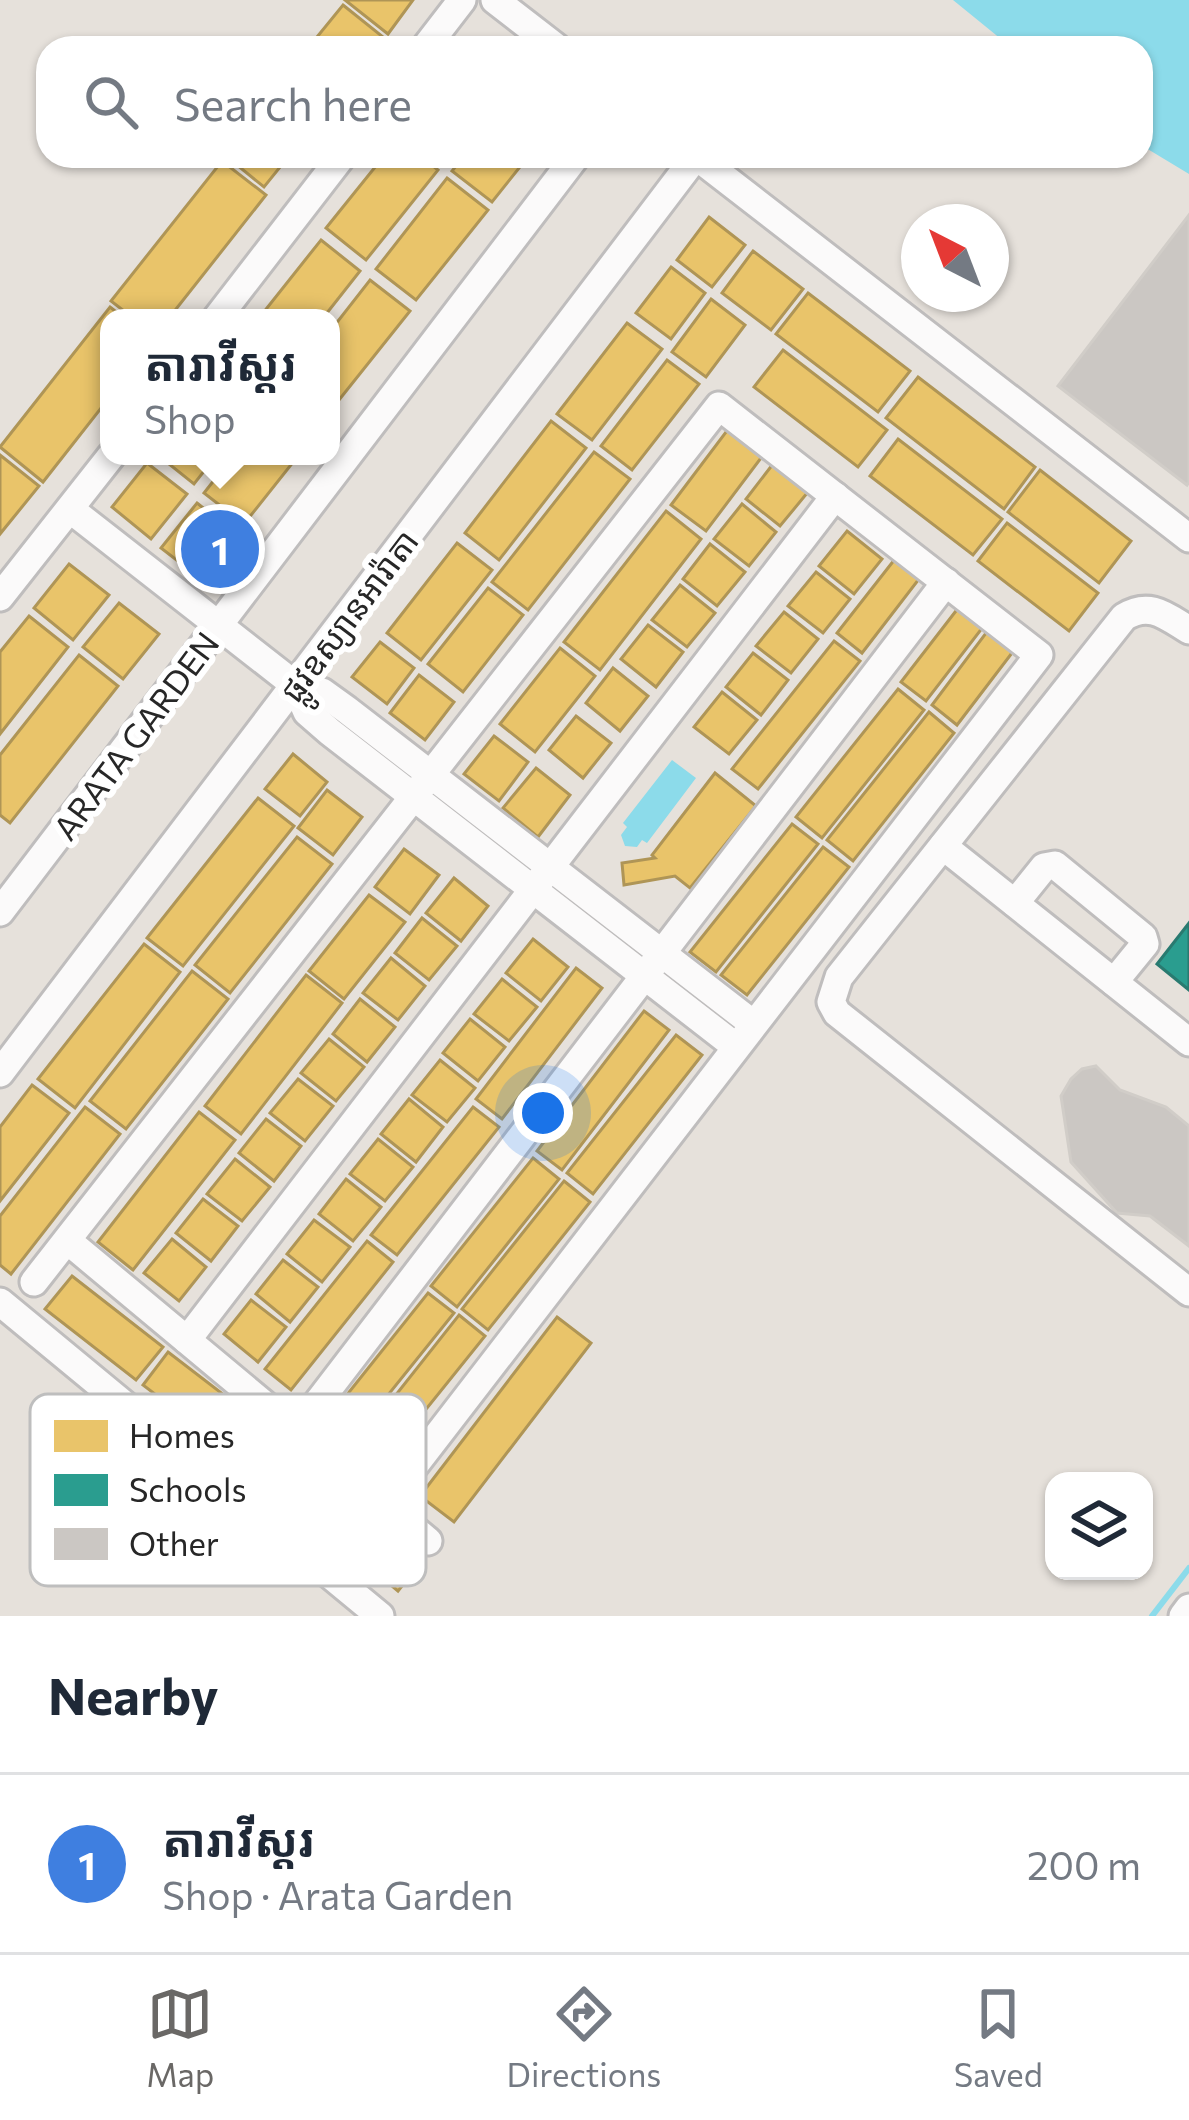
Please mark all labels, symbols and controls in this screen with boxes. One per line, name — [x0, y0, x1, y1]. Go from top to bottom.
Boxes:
search box — [36, 36, 1153, 168]
icon: search — [78, 69, 144, 135]
text: Search here — [174, 75, 412, 130]
north arrow — [901, 204, 1009, 312]
popup — [100, 309, 340, 465]
text: តារាវីស្តរ — [144, 335, 296, 390]
text: Shop — [144, 394, 235, 442]
pin: 1 — [181, 504, 259, 594]
street label: ផ្លូវឧស្យានអារ៉ាតា — [270, 521, 435, 716]
street label: ARATA GARDEN — [43, 623, 227, 847]
your location — [513, 1083, 573, 1143]
legend — [30, 1394, 426, 1586]
text: Homes — [129, 1414, 235, 1455]
text: Schools — [129, 1468, 246, 1509]
map controls — [1045, 1472, 1153, 1580]
button: layers — [1045, 1472, 1153, 1580]
text: Other — [129, 1522, 219, 1563]
text: Nearby — [48, 1663, 218, 1726]
text: តារាវីស្តរ — [162, 1811, 314, 1866]
text: 1 — [78, 1840, 96, 1888]
text: 200 m — [1027, 1840, 1141, 1888]
text: Shop · Arata Garden — [162, 1870, 513, 1918]
tab: Map — [146, 1981, 214, 2094]
tab: Directions — [507, 1981, 661, 2094]
tab: Saved — [954, 1981, 1043, 2094]

